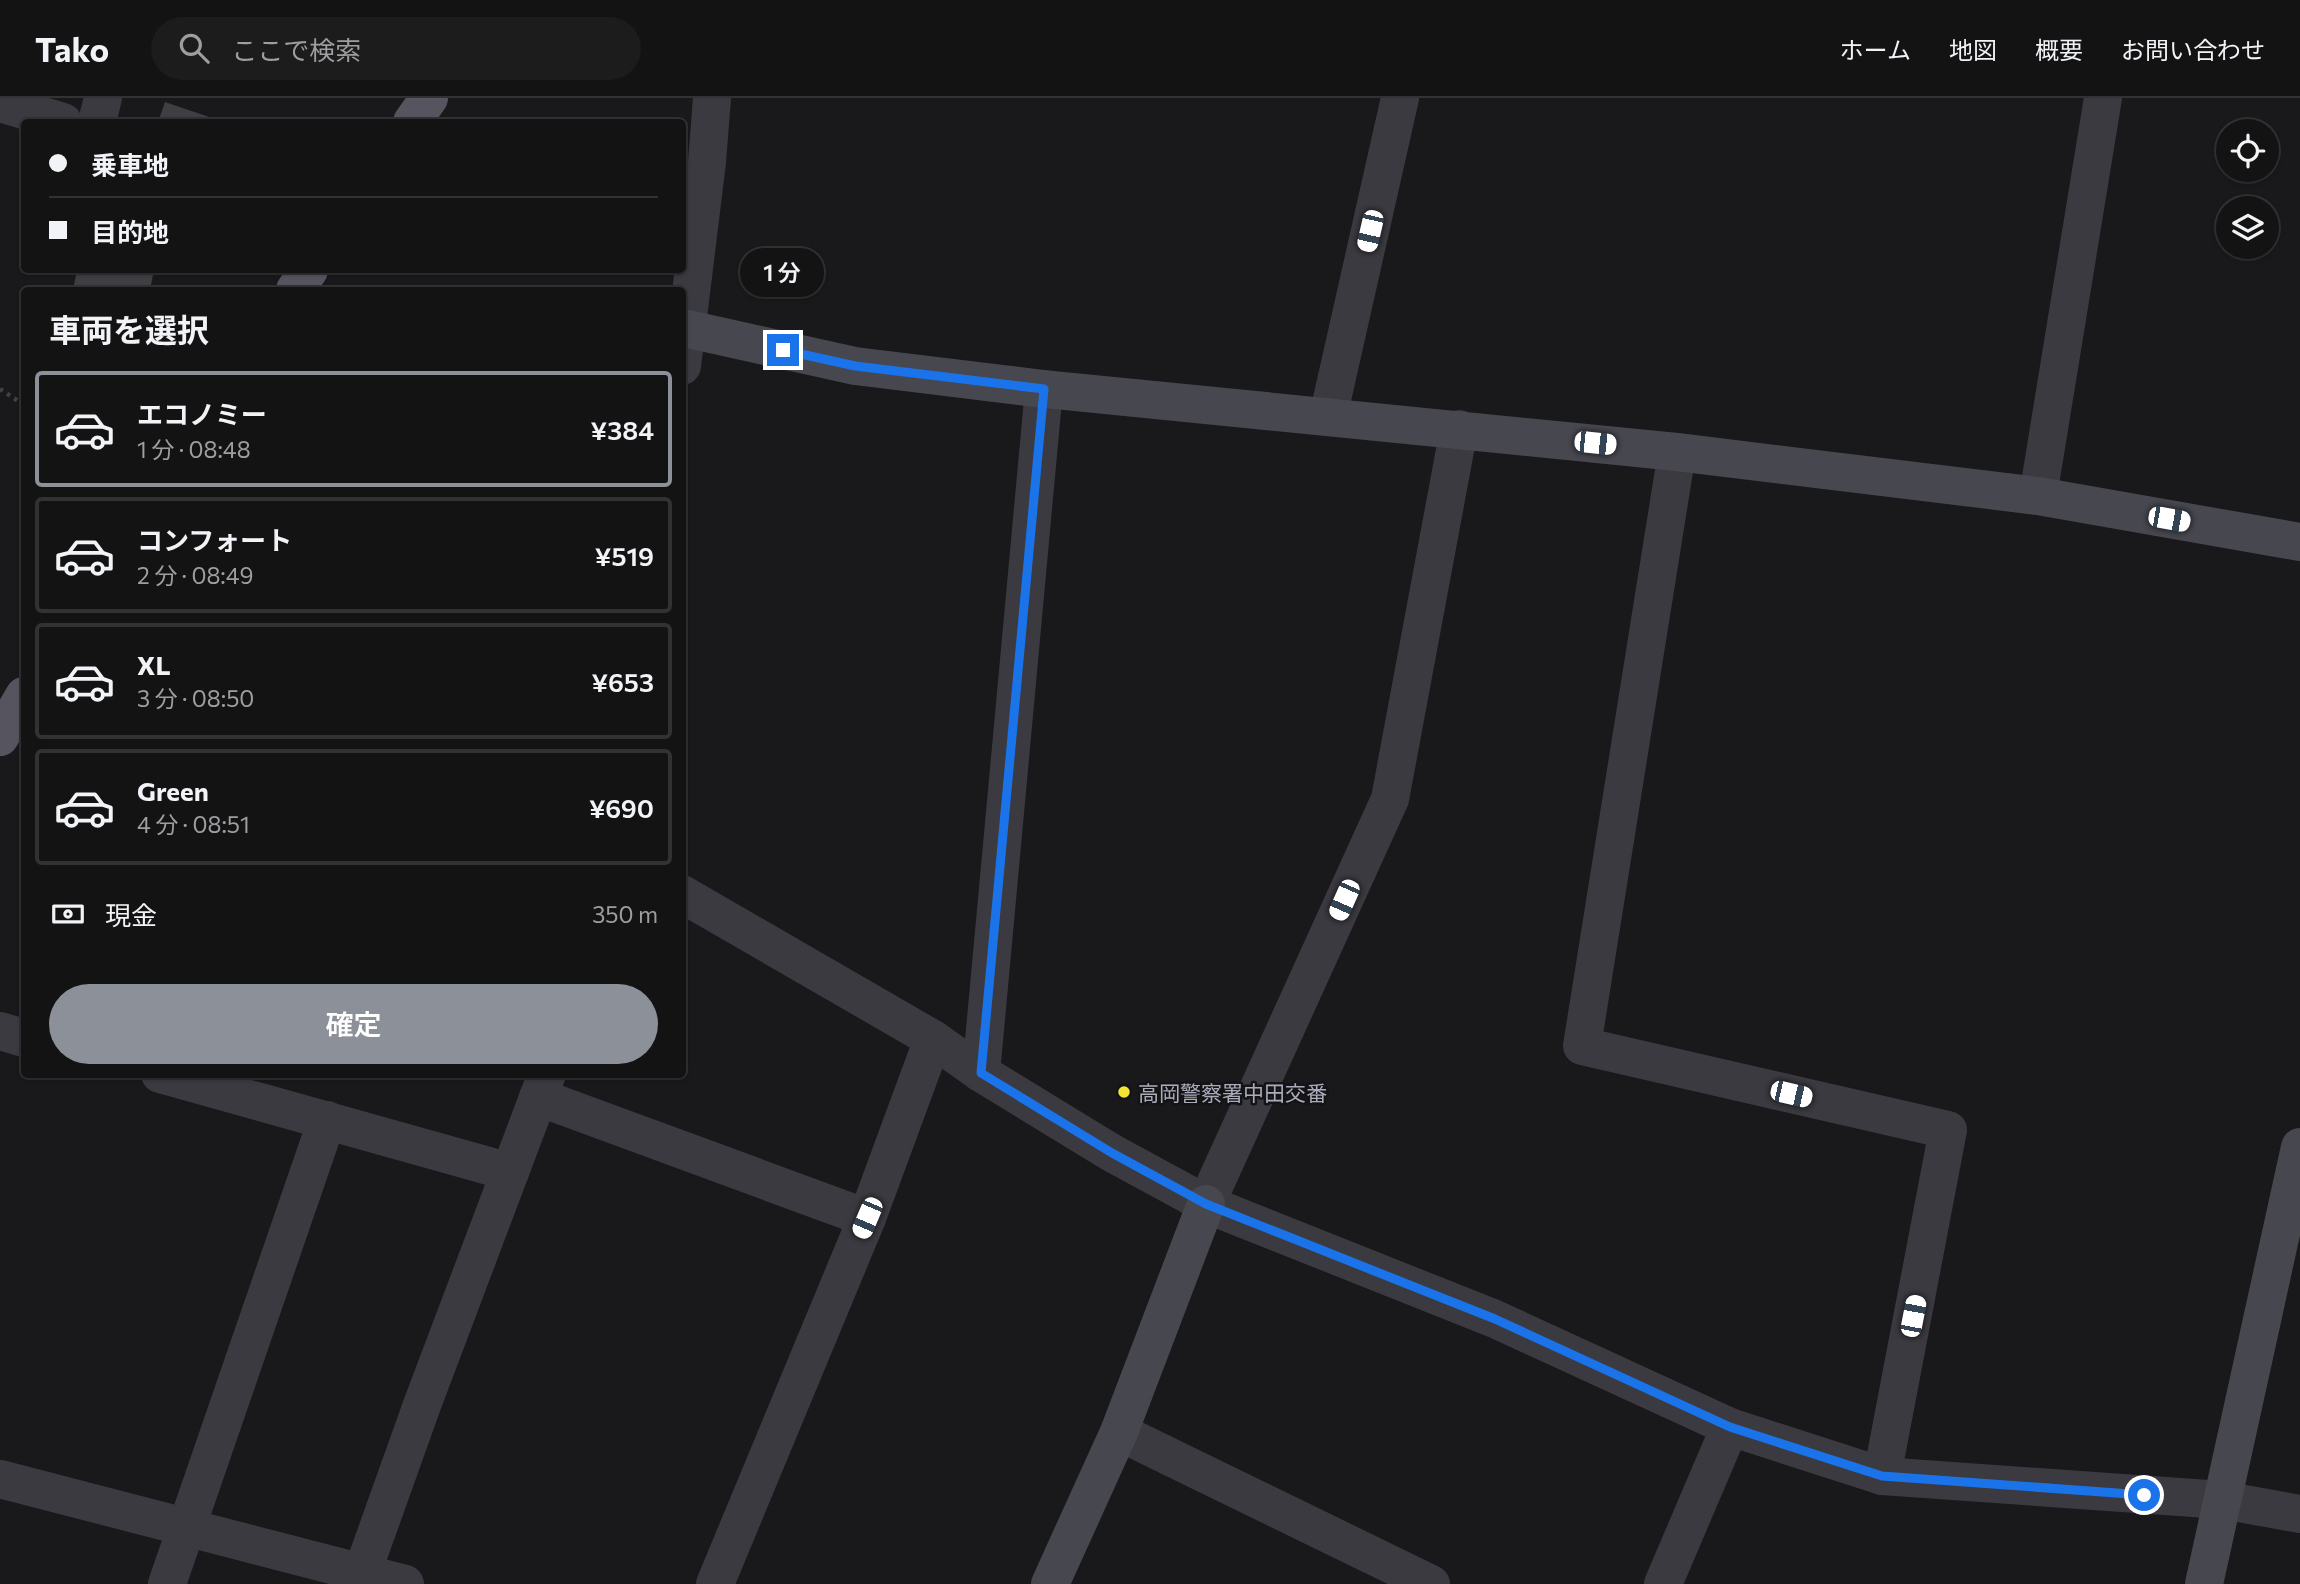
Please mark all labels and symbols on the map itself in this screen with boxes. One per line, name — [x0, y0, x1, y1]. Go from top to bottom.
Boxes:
car — [1356, 208, 1385, 254]
callout: 1 分 — [741, 248, 825, 298]
route end — [767, 334, 799, 366]
car — [1574, 430, 1617, 456]
car — [2147, 505, 2192, 533]
car — [1326, 877, 1363, 923]
car — [1769, 1079, 1814, 1109]
place label: 高岡警察署中田交番 — [1138, 1080, 1327, 1105]
marker: 高岡警察署中田交番 — [1116, 1084, 1132, 1100]
car — [850, 1195, 885, 1241]
car — [1899, 1293, 1928, 1339]
route start — [2128, 1479, 2160, 1511]

